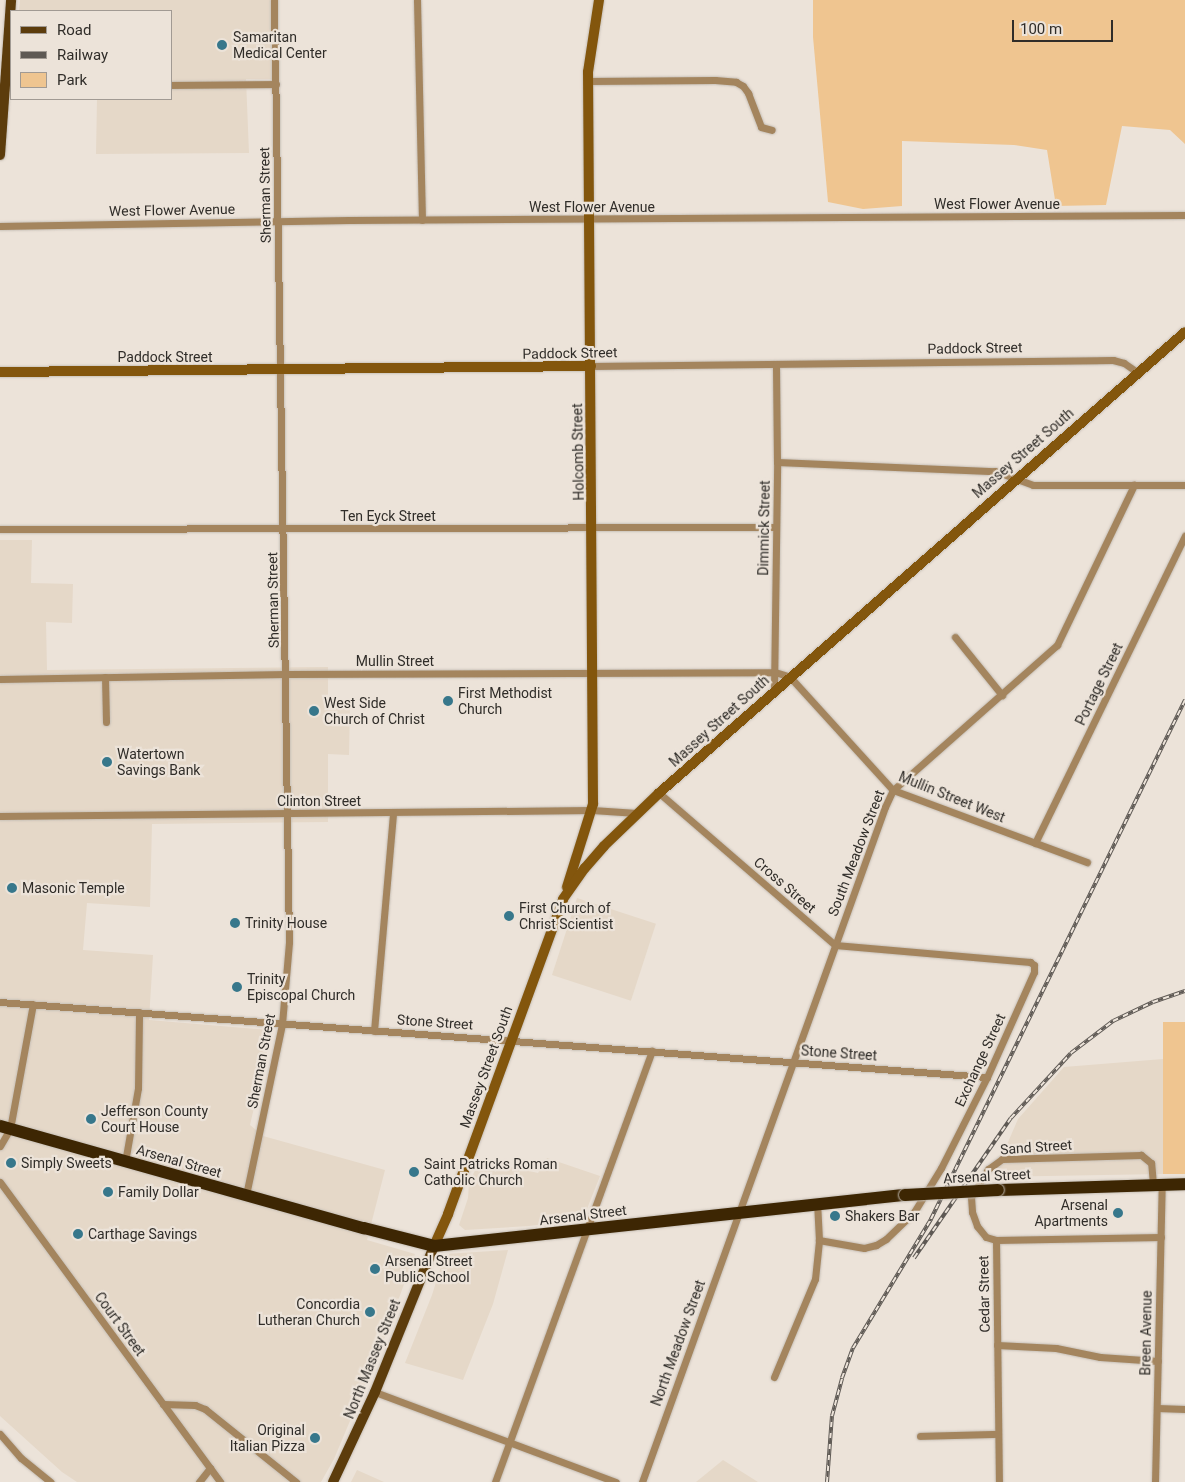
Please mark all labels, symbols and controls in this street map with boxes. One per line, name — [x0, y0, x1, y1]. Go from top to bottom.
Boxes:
legend — [10, 10, 172, 100]
scale bar — [1015, 10, 1116, 42]
text: 100 m — [1020, 20, 1062, 38]
text: Road — [57, 21, 91, 39]
place label: Samaritan Medical Center — [233, 29, 327, 62]
marker: Samaritan Medical Center — [215, 38, 229, 52]
text: Railway — [57, 46, 108, 64]
text: Park — [57, 71, 87, 89]
street label: Sherman Street — [256, 147, 274, 243]
street label: West Flower Avenue — [934, 196, 1060, 212]
street label: West Flower Avenue — [529, 199, 655, 215]
street label: West Flower Avenue — [109, 201, 235, 219]
street label: Paddock Street — [927, 339, 1023, 357]
street label: Paddock Street — [522, 344, 618, 362]
street label: Paddock Street — [118, 349, 212, 365]
street label: Holcomb Street — [569, 403, 587, 501]
street label: Massey Street South — [969, 405, 1077, 501]
street label: Dimmick Street — [755, 480, 773, 576]
street label: Ten Eyck Street — [340, 508, 436, 524]
street label: Sherman Street — [264, 552, 282, 648]
street label: Portage Street — [1072, 640, 1126, 728]
street label: Mullin Street — [356, 653, 434, 669]
street label: Massey Street South — [666, 672, 772, 770]
place label: First Methodist Church — [458, 685, 552, 718]
place label: West Side Church of Christ — [324, 695, 425, 728]
marker: First Methodist Church — [442, 695, 454, 707]
marker: West Side Church of Christ — [308, 705, 320, 717]
place label: Watertown Savings Bank — [117, 746, 200, 779]
marker: Watertown Savings Bank — [101, 756, 113, 768]
street label: Mullin Street West — [896, 768, 1008, 826]
street label: South Meadow Street — [824, 788, 888, 918]
street label: Clinton Street — [277, 793, 361, 809]
street label: Cross Street — [751, 854, 819, 916]
place label: Masonic Temple — [22, 880, 125, 896]
marker: Masonic Temple — [6, 882, 18, 894]
place label: First Church of Christ Scientist — [519, 900, 613, 932]
marker: First Church of Christ Scientist — [503, 910, 515, 922]
place label: Trinity House — [245, 915, 327, 931]
marker: Trinity House — [229, 917, 241, 929]
place label: Trinity Episcopal Church — [247, 971, 355, 1004]
marker: Trinity Episcopal Church — [231, 981, 243, 993]
street label: Massey Street South — [456, 1004, 516, 1130]
street label: Stone Street — [396, 1011, 474, 1033]
street label: Exchange Street — [951, 1011, 1009, 1109]
street label: Sherman Street — [244, 1012, 278, 1110]
street label: Stone Street — [800, 1042, 878, 1064]
place label: Jefferson County Court House — [101, 1103, 208, 1136]
marker: Jefferson County Court House — [85, 1113, 97, 1125]
street label: Sand Street — [1000, 1136, 1072, 1158]
street label: Arsenal Street — [135, 1141, 223, 1181]
place label: Simply Sweets — [21, 1155, 112, 1171]
place label: Saint Patricks Roman Catholic Church — [424, 1156, 558, 1188]
marker: Simply Sweets — [5, 1157, 17, 1169]
street label: Arsenal Street — [943, 1165, 1031, 1187]
marker: Saint Patricks Roman Catholic Church — [408, 1166, 420, 1178]
place label: Family Dollar — [118, 1184, 199, 1200]
marker: Family Dollar — [102, 1186, 114, 1198]
place label: Arsenal Apartments — [1034, 1197, 1108, 1230]
street label: Arsenal Street — [538, 1201, 628, 1229]
marker: Arsenal Apartments — [1112, 1207, 1124, 1219]
place label: Shakers Bar — [845, 1208, 920, 1224]
marker: Shakers Bar — [829, 1210, 841, 1222]
place label: Carthage Savings — [88, 1226, 197, 1242]
marker: Carthage Savings — [72, 1228, 84, 1240]
place label: Arsenal Street Public School — [385, 1253, 473, 1285]
street label: Cedar Street — [975, 1255, 993, 1333]
marker: Arsenal Street Public School — [369, 1263, 381, 1275]
street label: North Meadow Street — [647, 1278, 709, 1408]
street label: Court Street — [91, 1289, 149, 1359]
street label: Breen Avenue — [1137, 1290, 1155, 1376]
place label: Concordia Lutheran Church — [258, 1296, 360, 1328]
street label: North Massey Street — [340, 1297, 404, 1421]
marker: Concordia Lutheran Church — [364, 1306, 376, 1318]
place label: Original Italian Pizza — [230, 1422, 305, 1454]
marker: Original Italian Pizza — [309, 1432, 321, 1444]

